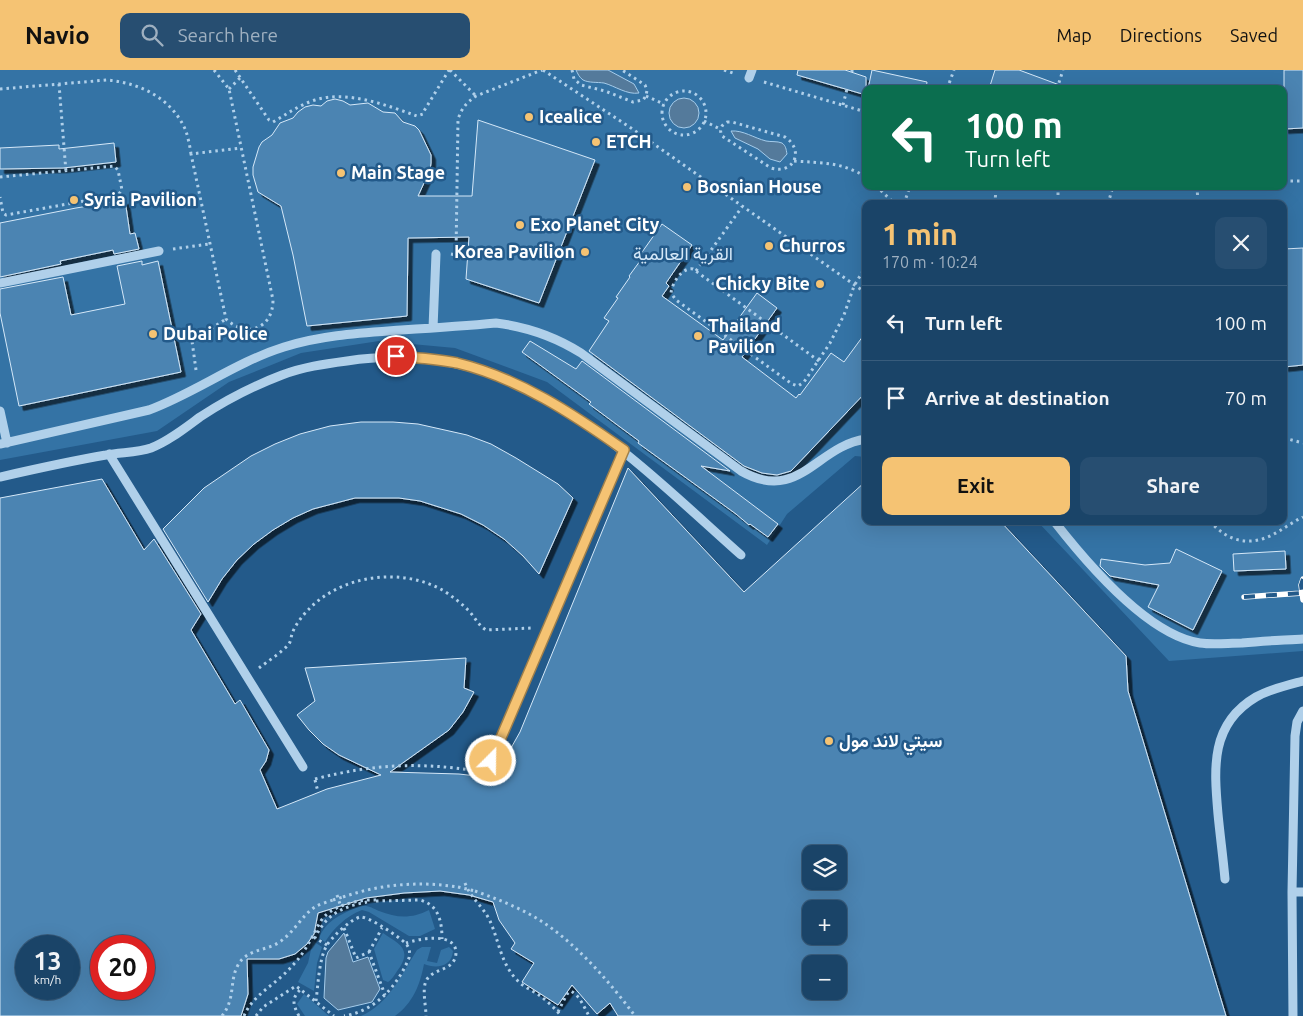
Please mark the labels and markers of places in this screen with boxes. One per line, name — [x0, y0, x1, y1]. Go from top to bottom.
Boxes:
place label: Icealice — [539, 106, 602, 126]
marker: Icealice — [523, 111, 535, 123]
place label: ETCH — [606, 131, 652, 151]
marker: ETCH — [590, 136, 602, 148]
place label: Main Stage — [351, 162, 445, 182]
marker: Main Stage — [335, 167, 347, 179]
place label: Bosnian House — [697, 176, 822, 196]
marker: Bosnian House — [681, 181, 693, 193]
place label: Syria Pavilion — [84, 189, 197, 209]
marker: Syria Pavilion — [68, 194, 80, 206]
place label: Exo Planet City — [530, 214, 660, 234]
marker: Exo Planet City — [514, 219, 526, 231]
place label: Churros — [779, 235, 846, 255]
marker: Churros — [763, 240, 775, 252]
place label: Korea Pavilion — [454, 241, 575, 261]
marker: Korea Pavilion — [579, 246, 591, 258]
place label: Chicky Bite — [715, 273, 810, 293]
marker: Chicky Bite — [814, 278, 826, 290]
place label: Thailand Pavilion — [708, 315, 781, 356]
place label: Dubai Police — [163, 323, 268, 343]
marker: Dubai Police — [147, 328, 159, 340]
marker: Thailand Pavilion — [692, 330, 704, 342]
pin — [375, 335, 417, 377]
place label: سيتي لاند مول — [839, 730, 942, 756]
marker: سيتي لاند مول — [823, 735, 835, 747]

